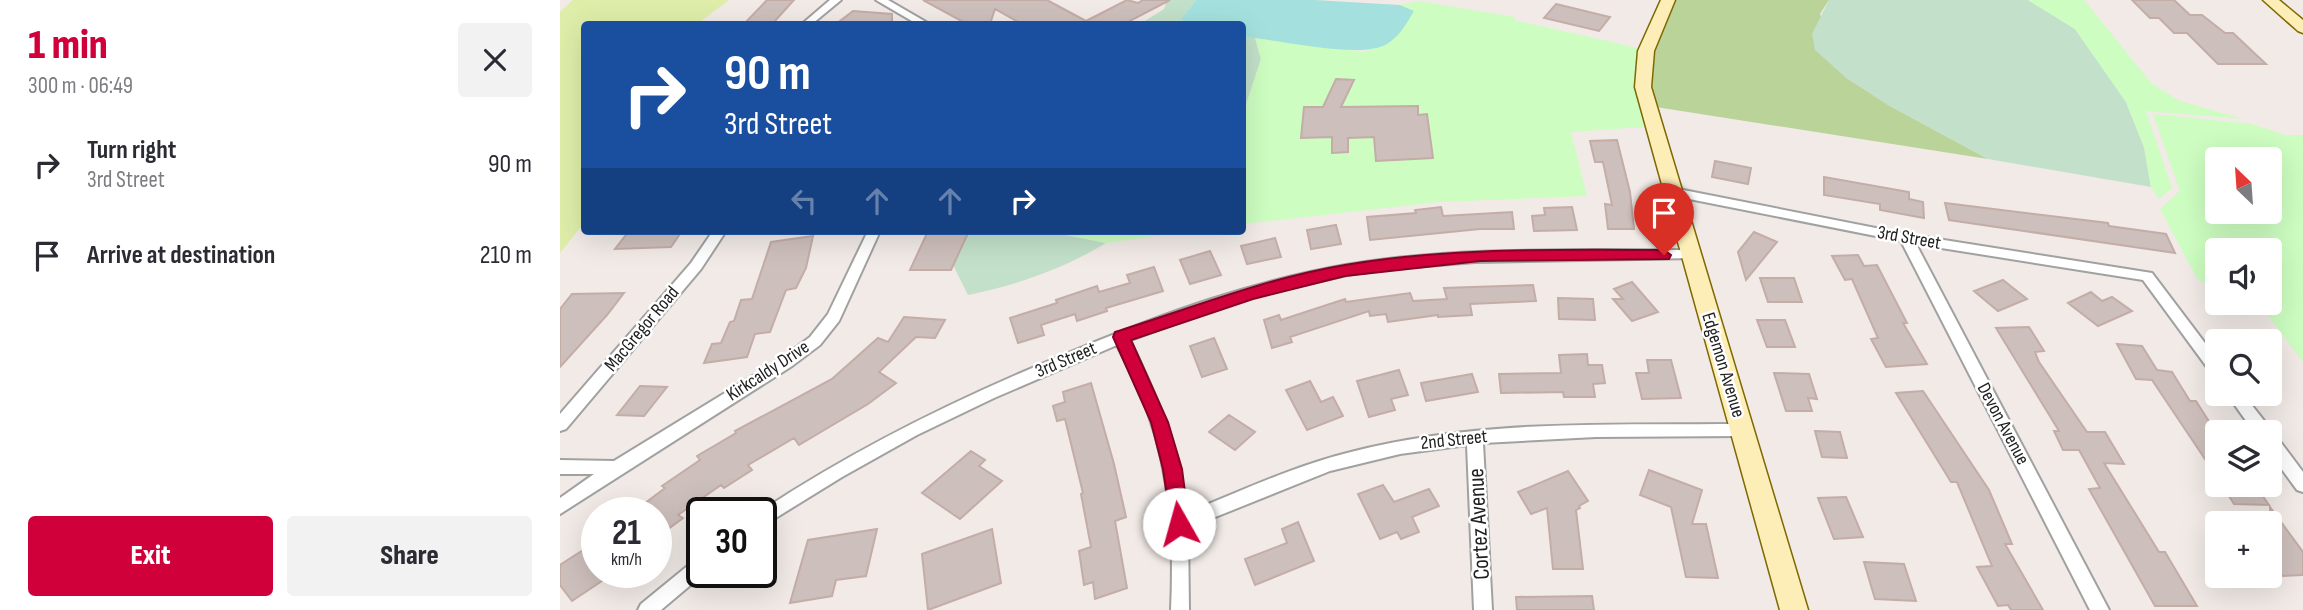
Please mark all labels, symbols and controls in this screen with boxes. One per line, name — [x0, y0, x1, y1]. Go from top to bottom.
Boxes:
text: 1 min — [28, 20, 108, 71]
button: close — [458, 23, 532, 97]
text: 90 m — [724, 45, 811, 104]
icon: right — [609, 49, 700, 140]
text: 300 m · 06:49 — [28, 72, 133, 100]
text: 3rd Street — [724, 105, 832, 144]
text: Turn right — [87, 135, 176, 166]
icon: right — [28, 146, 66, 184]
north arrow — [2205, 147, 2282, 224]
map controls — [2205, 147, 2282, 588]
text: 90 m — [488, 149, 532, 180]
text: 3rd Street — [87, 166, 165, 194]
icon: left — [785, 182, 823, 220]
icon: ahead — [858, 182, 896, 220]
icon: ahead — [931, 182, 969, 220]
icon: right — [1004, 182, 1042, 220]
pin — [1634, 183, 1694, 255]
icon: arrive — [1645, 194, 1683, 232]
street label: 3rd Street — [1875, 221, 1943, 255]
icon: arrive — [28, 237, 66, 275]
button: sound — [2205, 238, 2282, 315]
text: Arrive at destination — [87, 240, 275, 271]
text: 210 m — [480, 240, 532, 271]
street label: MacGregor Road — [600, 282, 684, 376]
street label: Edgemon Avenue — [1696, 310, 1750, 420]
button: search — [2205, 329, 2282, 406]
street label: Kirkcaldy Drive — [722, 336, 814, 406]
street label: 3rd Street — [1032, 337, 1100, 383]
street label: Devon Avenue — [1972, 379, 2034, 469]
button: layers — [2205, 420, 2282, 497]
street label: 2nd Street — [1419, 425, 1489, 455]
street label: Cortez Avenue — [1462, 468, 1496, 580]
position arrow — [1142, 487, 1216, 561]
speed limit sign: 30 — [686, 497, 777, 588]
button: + — [2205, 511, 2282, 588]
text: 21 — [612, 512, 641, 555]
button: Exit — [28, 516, 273, 596]
button: Share — [287, 516, 532, 596]
text: km/h — [611, 549, 642, 570]

